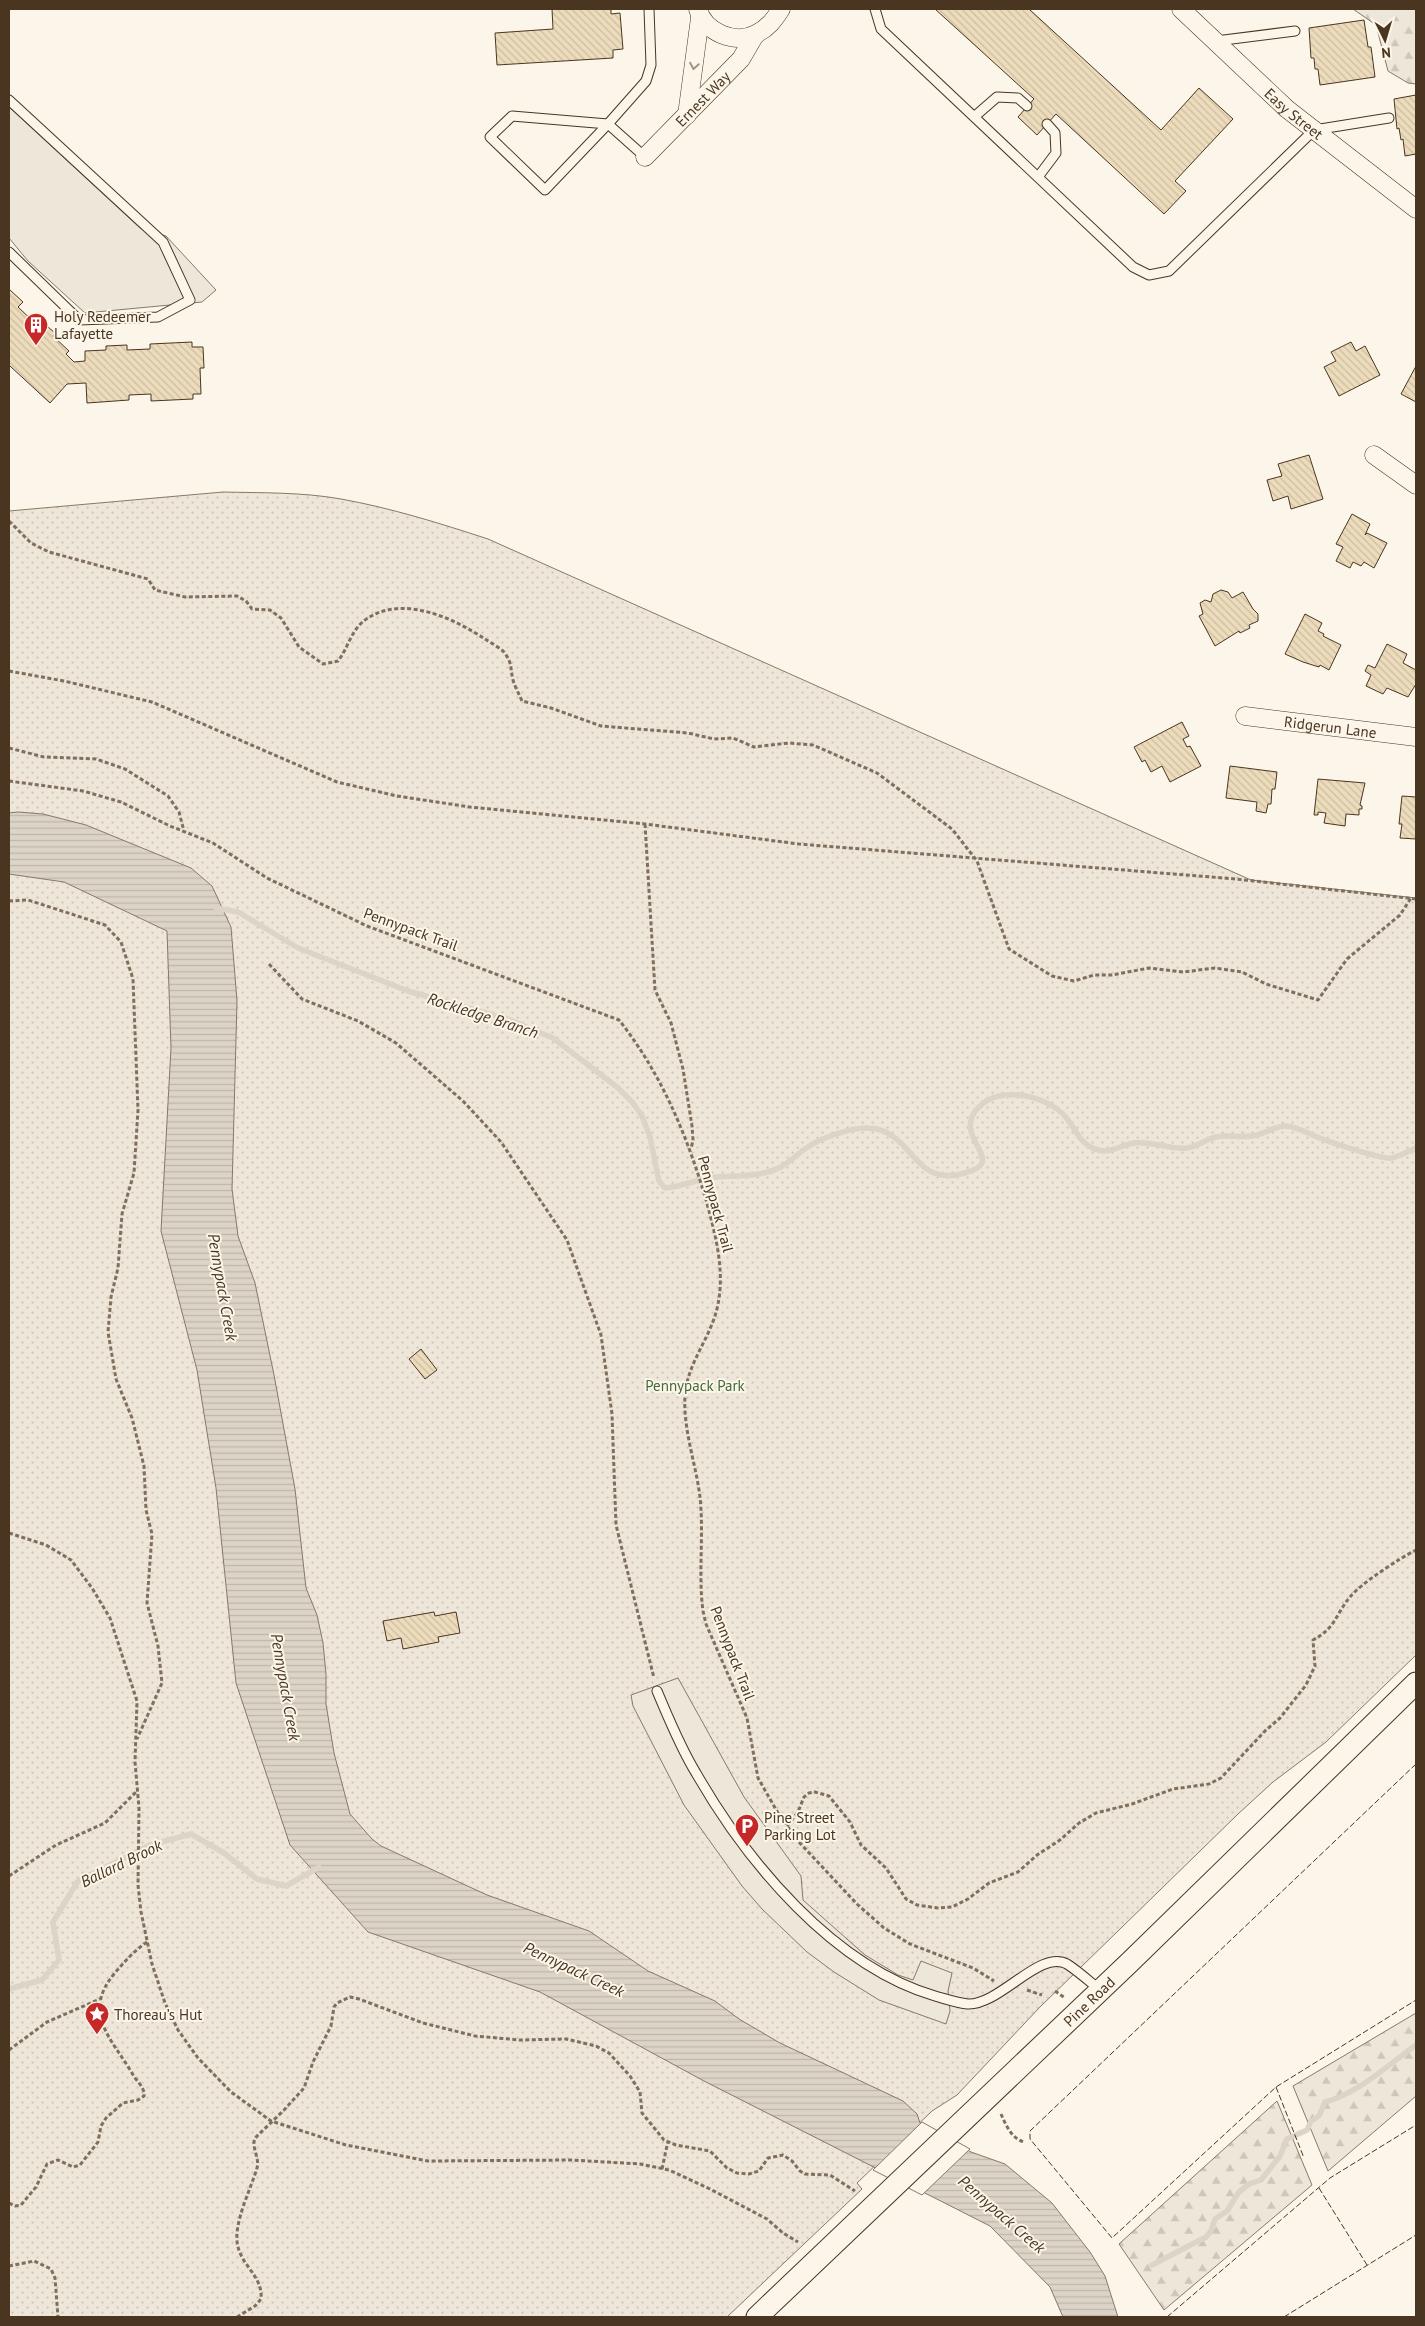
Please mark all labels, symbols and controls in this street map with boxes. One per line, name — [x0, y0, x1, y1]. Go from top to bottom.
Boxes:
north arrow — [1360, 15, 1410, 65]
text: N — [1381, 44, 1392, 62]
one-way arrow — [690, 62, 700, 70]
street label: Ernest Way — [671, 67, 734, 130]
street label: Easy Street — [1261, 84, 1327, 143]
place label: Holy Redeemer Lafayette — [54, 307, 151, 343]
building icon: Holy Redeemer Lafayette — [23, 312, 49, 346]
street label: Ridgerun Lane — [1283, 711, 1378, 742]
street label: Pennypack Trail — [361, 903, 461, 955]
water label: Rockledge Branch — [425, 988, 541, 1042]
street label: Pennypack Trail — [694, 1154, 738, 1255]
water label: Pennypack Creek — [204, 1232, 242, 1343]
park label: Pennypack Park — [645, 1376, 746, 1395]
street label: Pennypack Trail — [706, 1603, 760, 1703]
water label: Pennypack Creek — [267, 1632, 305, 1743]
place label: Pine Street Parking Lot — [764, 1808, 836, 1844]
parking icon: Pine Street Parking Lot — [734, 1813, 760, 1847]
water label: Ballard Brook — [77, 1834, 166, 1891]
water label: Pennypack Creek — [520, 1937, 628, 2001]
street label: Pine Road — [1059, 1972, 1119, 2030]
place icon: Thoreau’s Hut — [84, 2001, 110, 2035]
place label: Thoreau’s Hut — [114, 2005, 202, 2024]
water label: Pennypack Creek — [954, 2171, 1050, 2258]

